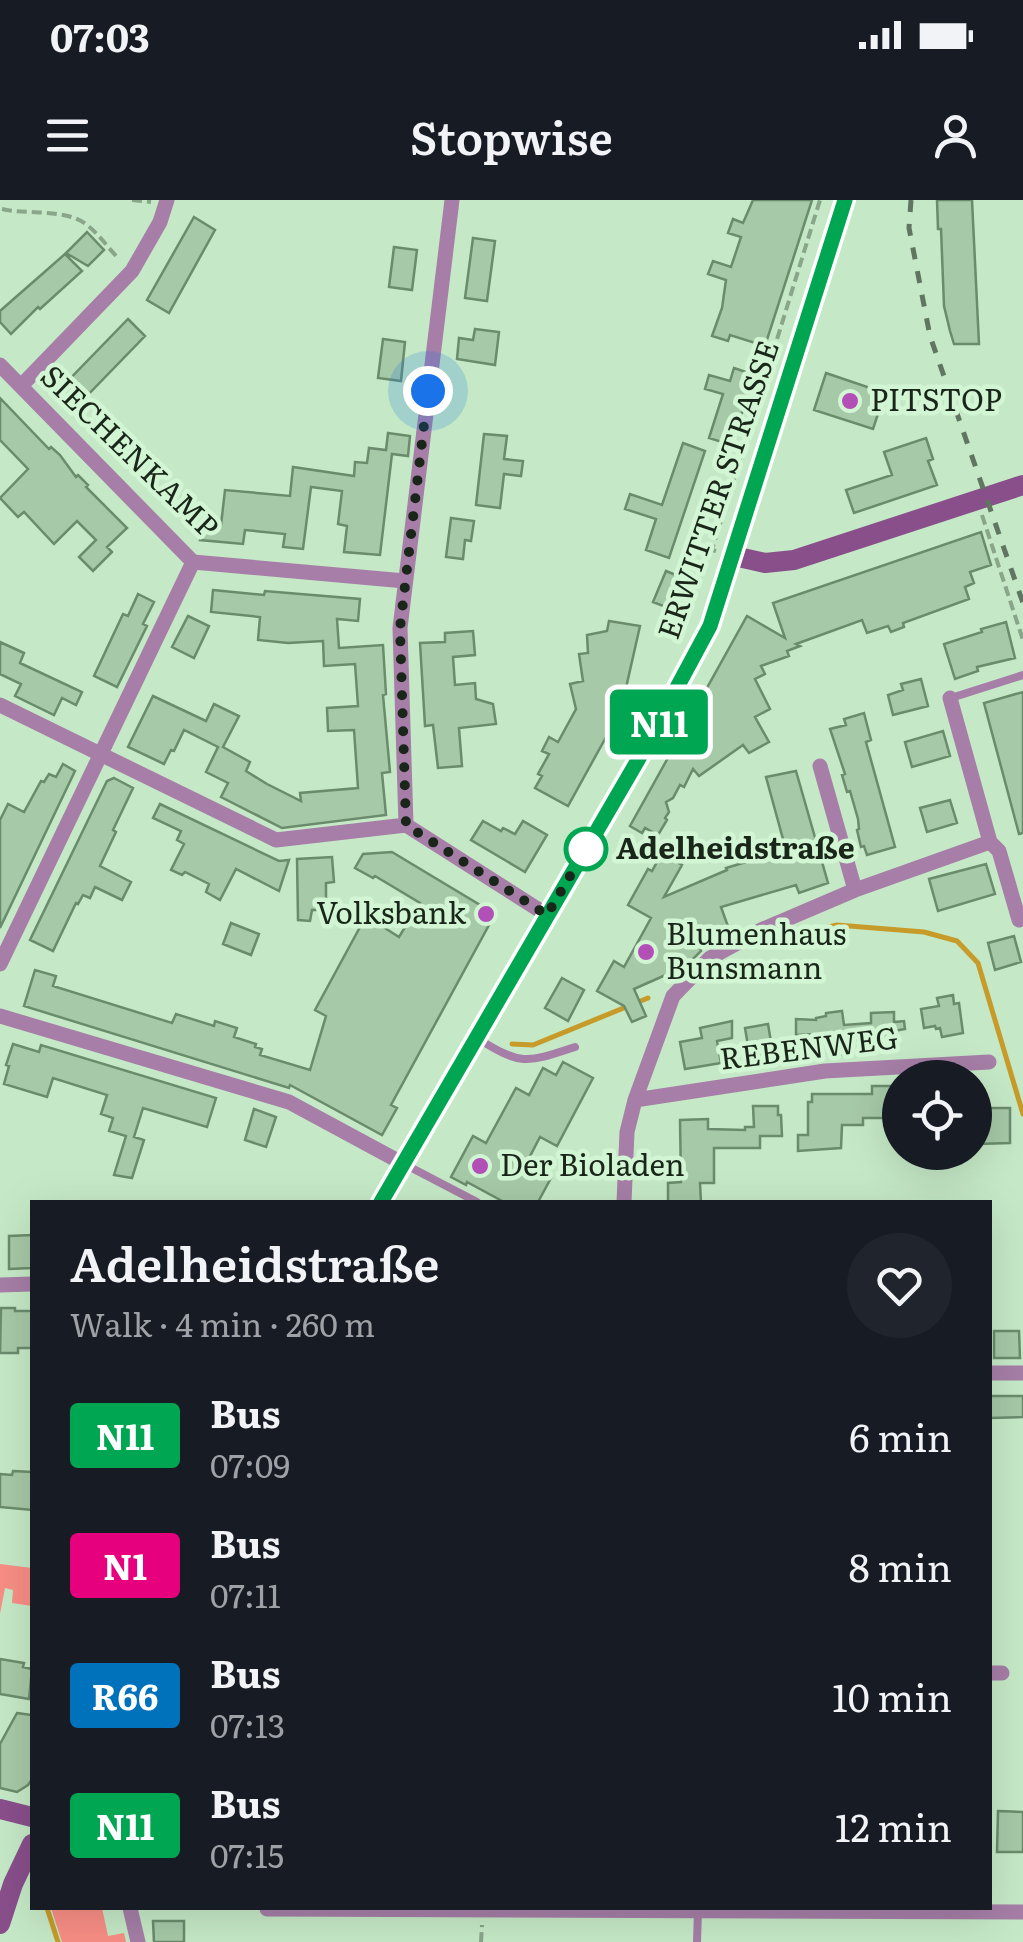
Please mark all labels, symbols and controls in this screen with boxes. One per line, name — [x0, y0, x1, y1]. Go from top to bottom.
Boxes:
text: 07:03 — [50, 7, 150, 64]
text: Stopwise — [410, 102, 613, 169]
icon: menu — [40, 108, 95, 163]
icon: person — [928, 108, 983, 163]
street label: ERWITTER STRASSE — [644, 334, 788, 644]
street label: SIECHENKAMP — [32, 353, 230, 546]
your location — [403, 366, 453, 416]
place label: PITSTOP — [870, 376, 1002, 420]
marker: PITSTOP — [839, 390, 861, 412]
line badge: N11 — [602, 690, 716, 754]
text: N11 — [630, 696, 688, 748]
place label: Adelheidstraße — [616, 824, 855, 868]
marker: Adelheidstraße — [565, 828, 607, 870]
place label: Volksbank — [316, 889, 467, 933]
marker: Volksbank — [475, 903, 497, 925]
place label: Blumenhaus Bunsmann — [666, 910, 846, 988]
marker: Blumenhaus Bunsmann — [635, 941, 657, 963]
street label: REBENWEG — [717, 1013, 900, 1079]
map controls — [882, 1060, 992, 1170]
button: locate — [882, 1060, 992, 1170]
place label: Der Bioladen — [500, 1141, 685, 1185]
marker: Der Bioladen — [469, 1155, 491, 1177]
text: Adelheidstraße — [70, 1226, 440, 1297]
button: heart — [847, 1233, 952, 1338]
text: Walk · 4 min · 260 m — [70, 1299, 375, 1347]
text: Bus — [210, 1383, 281, 1440]
text: 6 min — [849, 1407, 952, 1464]
text: N11 — [96, 1409, 154, 1461]
text: 07:09 — [210, 1440, 290, 1488]
text: Bus — [210, 1513, 281, 1570]
text: 8 min — [849, 1537, 952, 1594]
text: N1 — [103, 1539, 147, 1591]
text: 07:11 — [210, 1570, 281, 1618]
text: Bus — [210, 1643, 281, 1700]
text: 10 min — [832, 1667, 952, 1724]
text: R66 — [92, 1669, 158, 1721]
text: 07:13 — [210, 1700, 285, 1748]
text: Bus — [210, 1773, 281, 1830]
text: 12 min — [835, 1797, 952, 1854]
text: N11 — [96, 1799, 154, 1851]
text: 07:15 — [210, 1830, 284, 1878]

